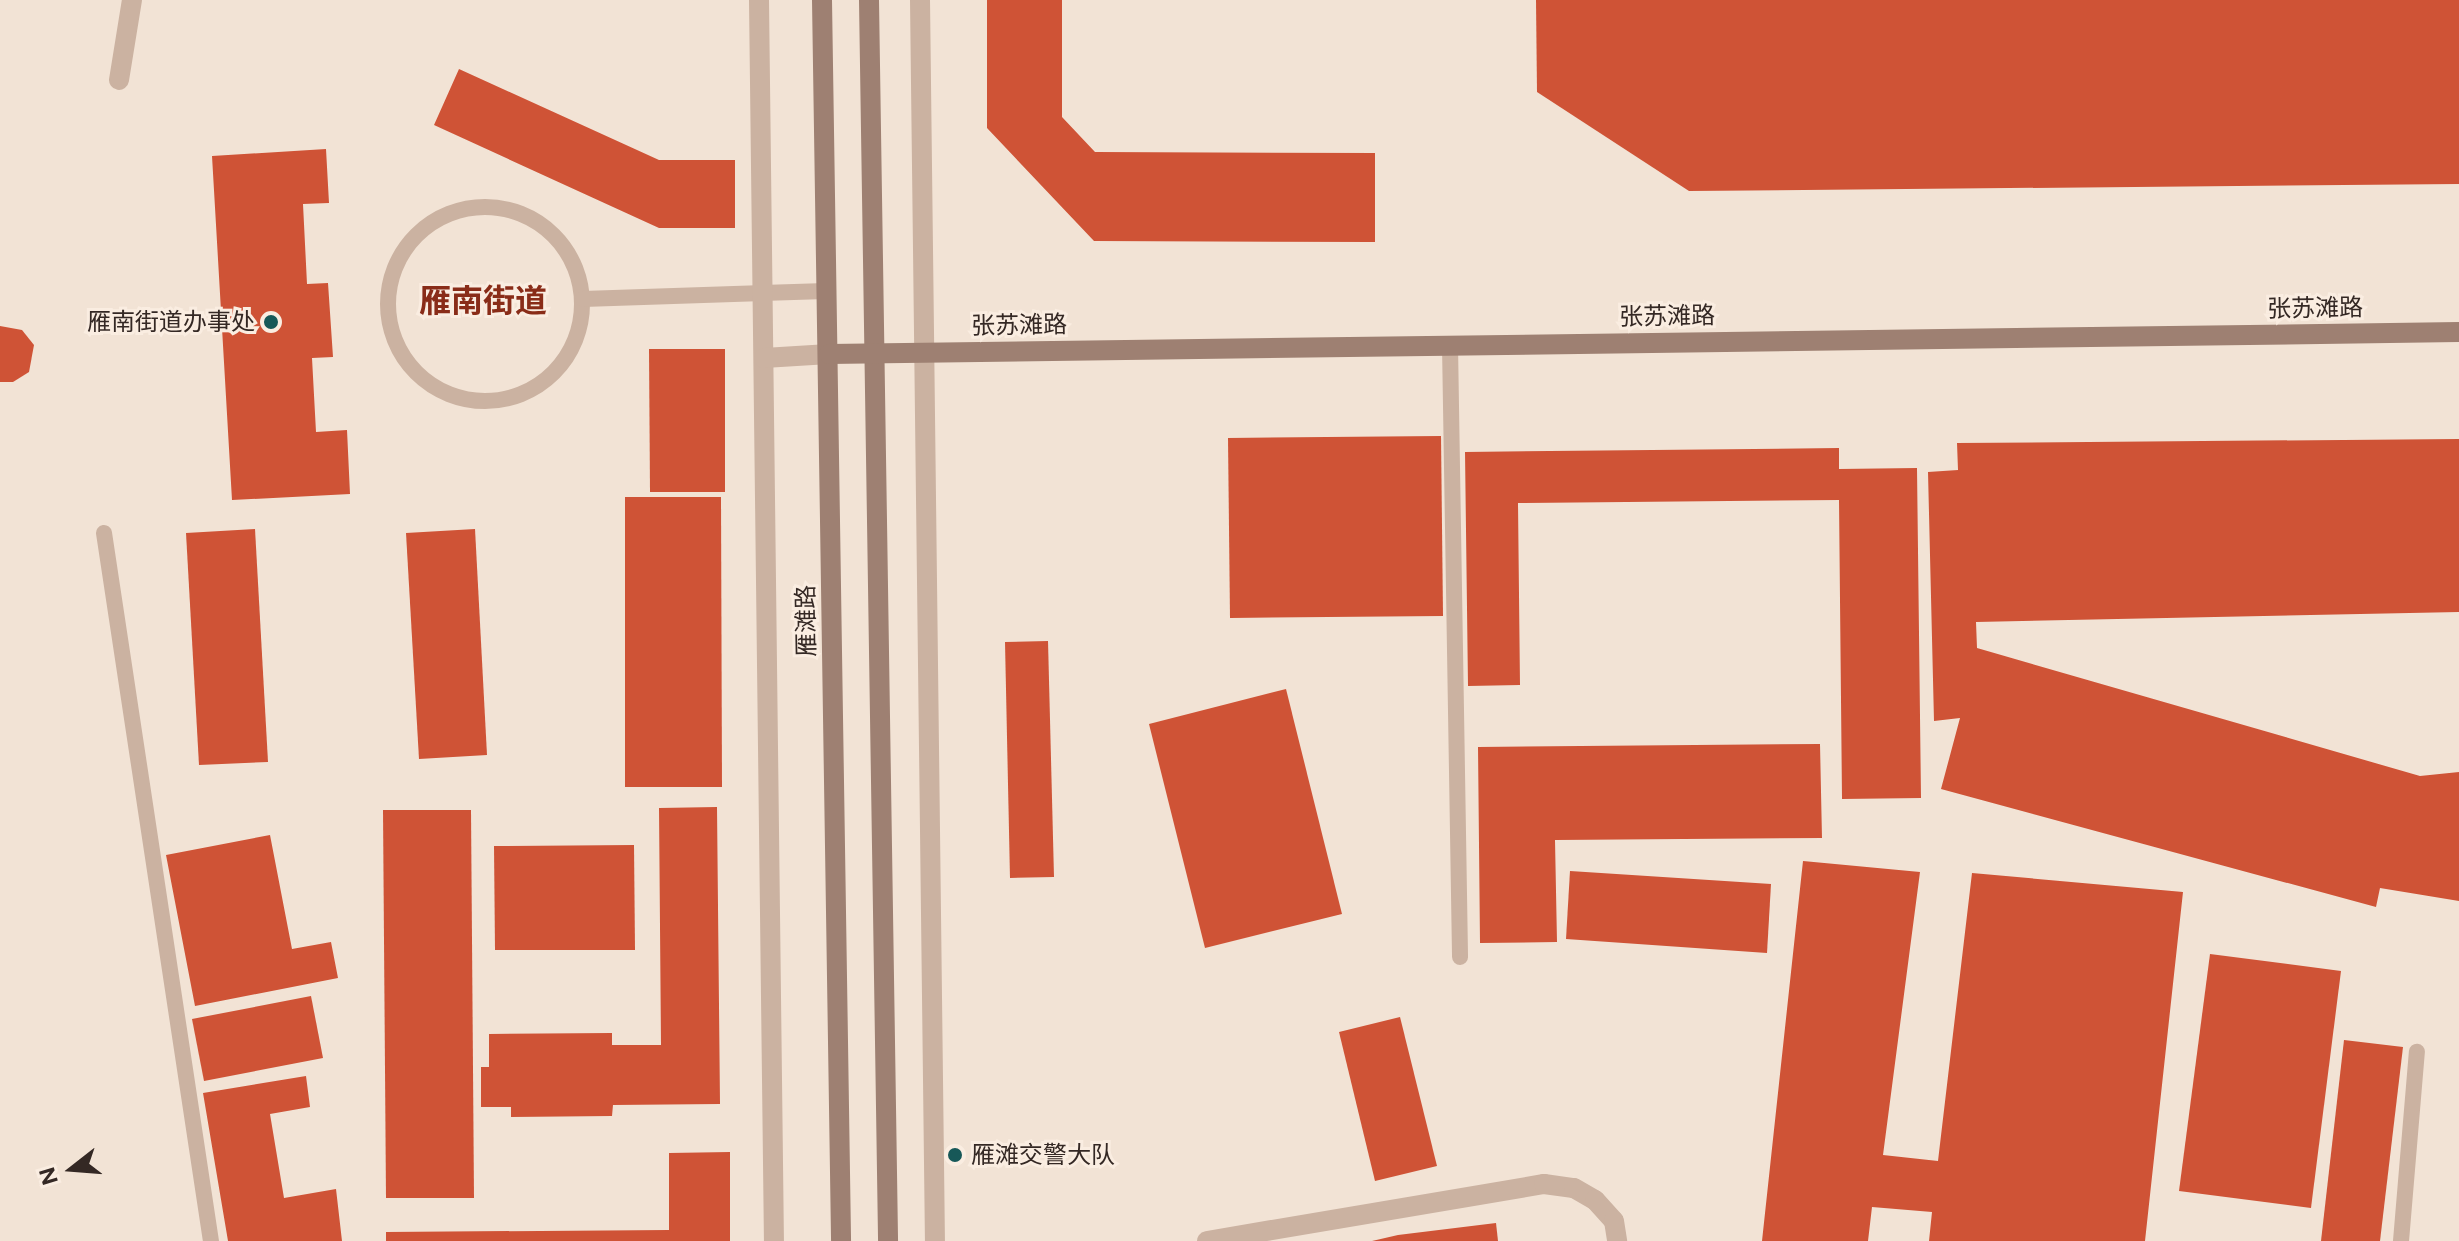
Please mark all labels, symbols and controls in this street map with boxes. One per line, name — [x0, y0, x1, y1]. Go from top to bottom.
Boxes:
district label: 雁南街道 — [419, 282, 547, 320]
street label: 张苏滩路 — [2267, 293, 2363, 323]
street label: 张苏滩路 — [1619, 301, 1715, 331]
place label: 雁南街道办事处 — [87, 308, 255, 336]
street label: 张苏滩路 — [971, 310, 1067, 340]
marker: 雁南街道办事处 — [262, 313, 280, 331]
street label: 雁滩路 — [791, 585, 821, 657]
north arrow — [32, 1129, 112, 1209]
place label: 雁滩交警大队 — [971, 1141, 1115, 1169]
marker: 雁滩交警大队 — [946, 1146, 964, 1164]
text: N — [33, 1164, 64, 1188]

